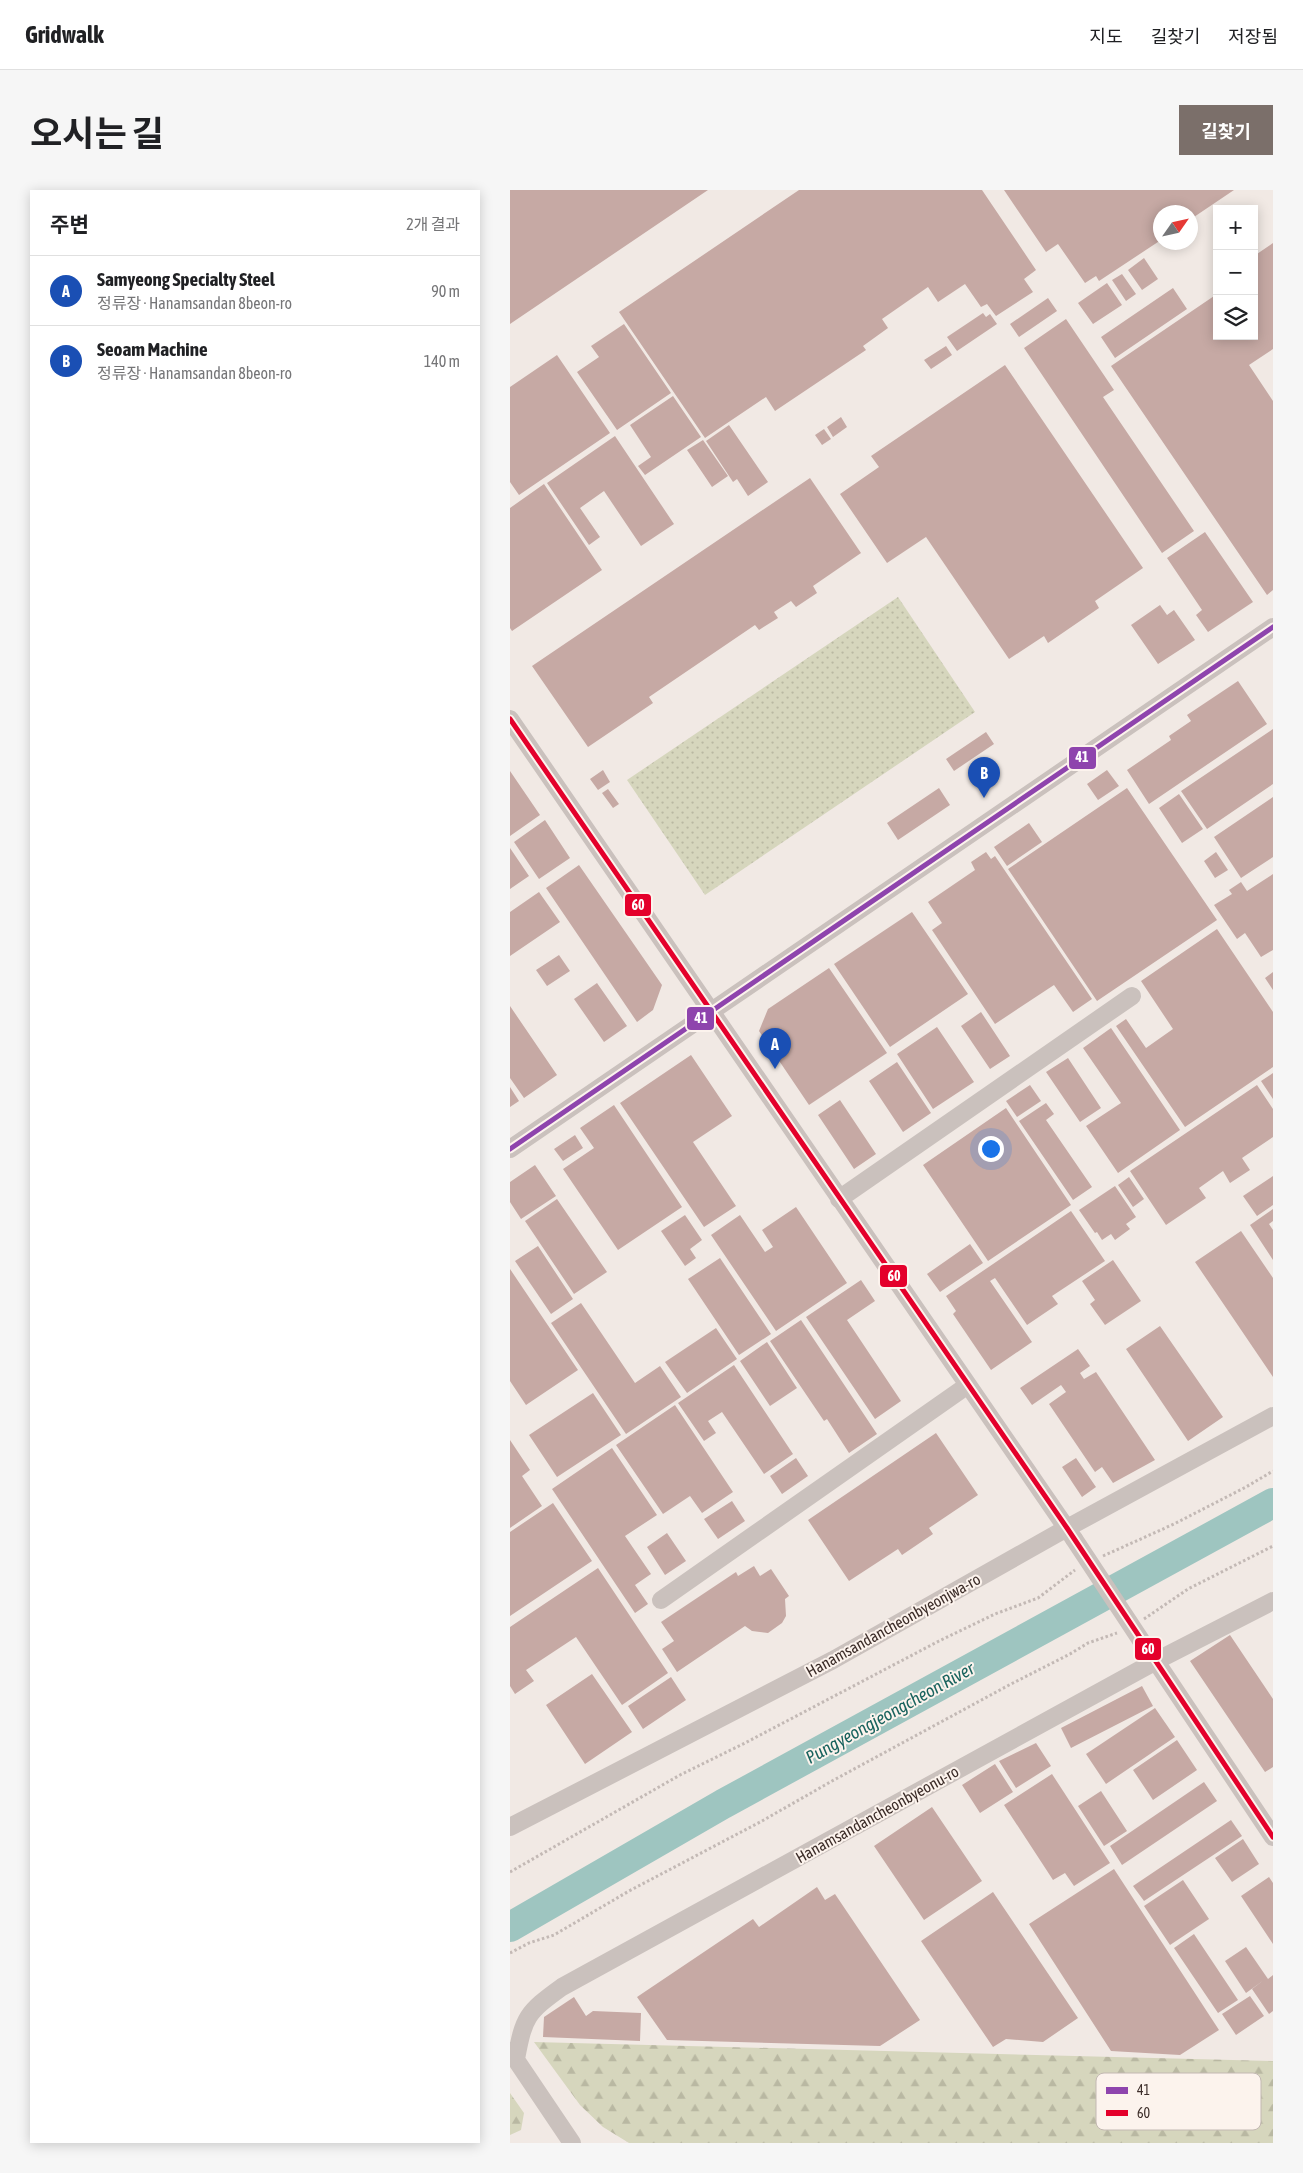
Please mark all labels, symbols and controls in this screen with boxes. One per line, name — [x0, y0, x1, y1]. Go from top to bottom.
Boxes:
text: Gridwalk — [25, 21, 104, 48]
text: 지도 — [1090, 26, 1123, 47]
text: 길찾기 — [1151, 26, 1200, 47]
text: 저장됨 — [1228, 26, 1278, 47]
button: 길찾기 — [1179, 105, 1273, 155]
text: 오시는 길 — [30, 113, 164, 153]
north arrow — [1153, 205, 1198, 250]
map controls — [1213, 205, 1258, 340]
button: + — [1213, 205, 1258, 250]
text: 주변 — [50, 212, 89, 236]
text: 2개 결과 — [406, 215, 460, 233]
button: − — [1213, 250, 1258, 295]
text: Samyeong Specialty Steel — [97, 268, 275, 290]
text: A — [62, 282, 70, 300]
text: 90 m — [431, 282, 460, 300]
text: 정류장 · Hanamsandan 8beon-ro — [97, 294, 292, 312]
button: layers — [1213, 295, 1258, 340]
text: Seoam Machine — [97, 338, 208, 360]
text: B — [62, 352, 70, 370]
text: 140 m — [424, 352, 460, 370]
text: 정류장 · Hanamsandan 8beon-ro — [97, 364, 292, 382]
line badge: 41 — [1068, 746, 1097, 770]
text: 41 — [1074, 749, 1089, 765]
pin: B — [968, 757, 1000, 798]
line badge: 60 — [624, 893, 652, 917]
text: 60 — [631, 897, 645, 913]
line badge: 41 — [686, 1006, 715, 1031]
text: 41 — [693, 1010, 708, 1026]
pin: A — [759, 1028, 791, 1069]
your location — [978, 1136, 1004, 1162]
line badge: 60 — [879, 1264, 908, 1288]
text: 60 — [887, 1268, 901, 1284]
street label: Hanamsandancheonbyeonjwa-ro — [803, 1570, 984, 1681]
line badge: 60 — [1134, 1637, 1162, 1661]
text: 60 — [1141, 1641, 1155, 1657]
water label: Pungyeongjeongcheon River — [802, 1657, 978, 1768]
street label: Hanamsandancheonbyeonu-ro — [792, 1762, 962, 1867]
legend — [1096, 2073, 1261, 2130]
text: 41 — [1137, 2082, 1150, 2098]
text: 60 — [1137, 2105, 1151, 2121]

